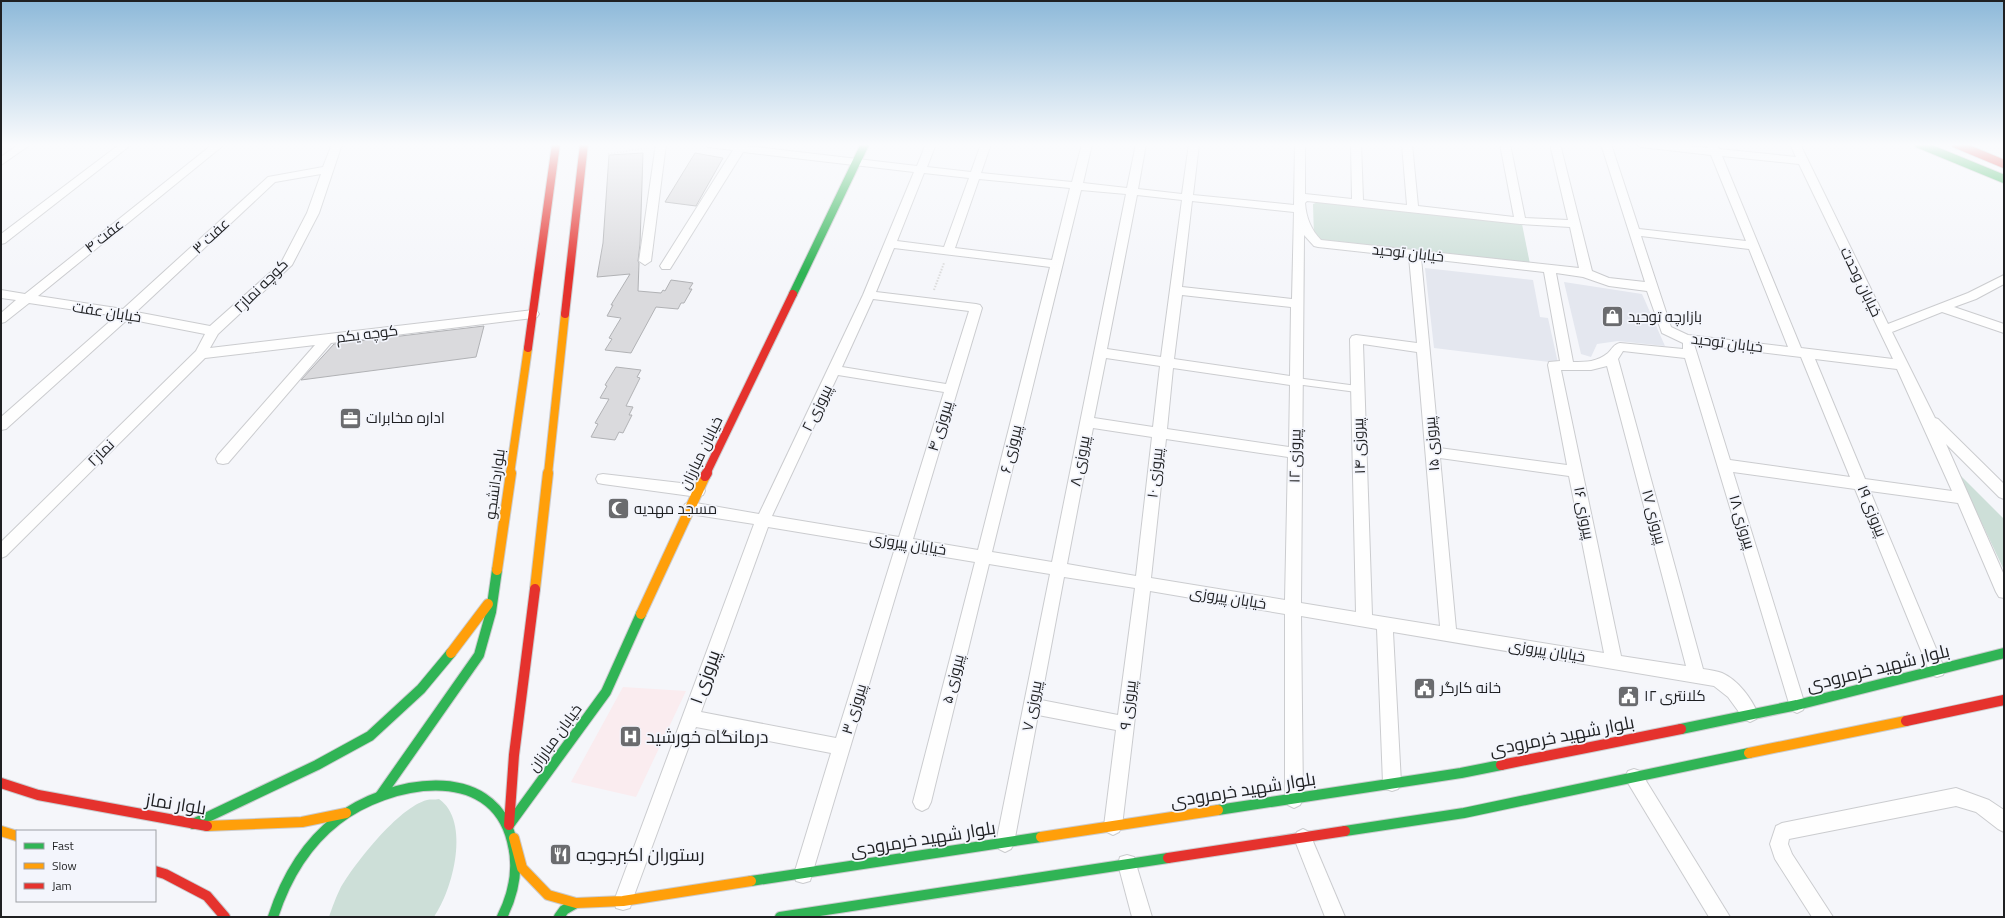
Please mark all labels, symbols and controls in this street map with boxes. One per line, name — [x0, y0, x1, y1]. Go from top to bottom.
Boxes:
street label: عفت ۳ — [187, 212, 235, 259]
street label: عفت ۴ — [79, 213, 128, 258]
street label: خیابان توحید — [1371, 237, 1445, 268]
street label: خیابان وحدت — [1835, 243, 1888, 321]
street label: کوچه نماز۲ — [228, 253, 293, 318]
street label: خیابان عفت — [71, 295, 143, 328]
shop icon: بازارچه توحید — [1599, 304, 1625, 330]
place label: بازارچه توحید — [1628, 305, 1702, 328]
street label: کوچه یکم — [335, 318, 399, 349]
street label: خیابان توحید — [1690, 327, 1764, 358]
street label: پیروزی ۲ — [795, 380, 838, 435]
street label: پیروزی ۴ — [921, 398, 958, 454]
office icon: اداره مخابرات — [338, 405, 364, 431]
place label: اداره مخابرات — [366, 406, 445, 429]
street label: خیابان مبارزان — [673, 412, 728, 493]
street label: پیروزی ۱۵ — [1418, 416, 1445, 472]
street label: پیروزی ۱۴ — [1346, 417, 1371, 475]
street label: پیروزی ۶ — [993, 422, 1028, 475]
street label: پیروزی ۱۲ — [1283, 429, 1306, 483]
street label: نماز۲ — [82, 434, 120, 472]
street label: پیروزی ۸ — [1063, 434, 1096, 488]
street label: بلواردانشجو — [478, 447, 511, 521]
street label: پیروزی ۱۰ — [1140, 447, 1169, 499]
street label: پیروزی ۱۹ — [1852, 481, 1893, 540]
street label: پیروزی ۱۶ — [1568, 484, 1601, 541]
street label: پیروزی ۱۷ — [1636, 487, 1673, 547]
street label: پیروزی ۱۸ — [1723, 492, 1762, 552]
mosque icon: مسجد مهدیه — [606, 496, 632, 522]
place label: مسجد مهدیه — [634, 497, 717, 520]
street label: خیابان پیروزی — [868, 526, 948, 561]
street label: خیابان پیروزی — [1188, 580, 1268, 615]
street label: خیابان پیروزی — [1507, 633, 1587, 668]
street label: بلوار شهید خرمرودی — [1803, 637, 1952, 698]
street label: پیروزی ۱ — [682, 646, 727, 708]
street label: پیروزی ۵ — [935, 652, 970, 706]
public building icon: خانه کارگر — [1412, 675, 1438, 701]
place label: خانه کارگر — [1439, 676, 1501, 699]
street label: پیروزی ۷ — [1015, 679, 1048, 733]
street label: پیروزی ۹ — [1113, 679, 1142, 731]
street label: پیروزی ۳ — [835, 681, 872, 737]
public building icon: کلانتری ۱۲ — [1615, 683, 1641, 709]
place label: کلانتری ۱۲ — [1644, 684, 1706, 707]
street label: خیابان مبارزان — [522, 699, 587, 777]
street label: بلوار شهید خرمرودی — [1487, 708, 1637, 763]
place label: درمانگاه خورشید — [646, 723, 769, 750]
hospital icon: درمانگاه خورشید — [617, 724, 643, 750]
street label: بلوار شهید خرمرودی — [1168, 765, 1318, 814]
street label: بلوار نماز — [143, 785, 208, 822]
street label: بلوار شهید خرمرودی — [848, 814, 998, 863]
legend — [16, 830, 156, 902]
text: Fast — [52, 836, 75, 855]
place label: رستوران اکبرجوجه — [576, 841, 704, 868]
restaurant icon: رستوران اکبرجوجه — [548, 842, 574, 868]
text: Slow — [52, 856, 77, 875]
text: Jam — [52, 876, 72, 895]

